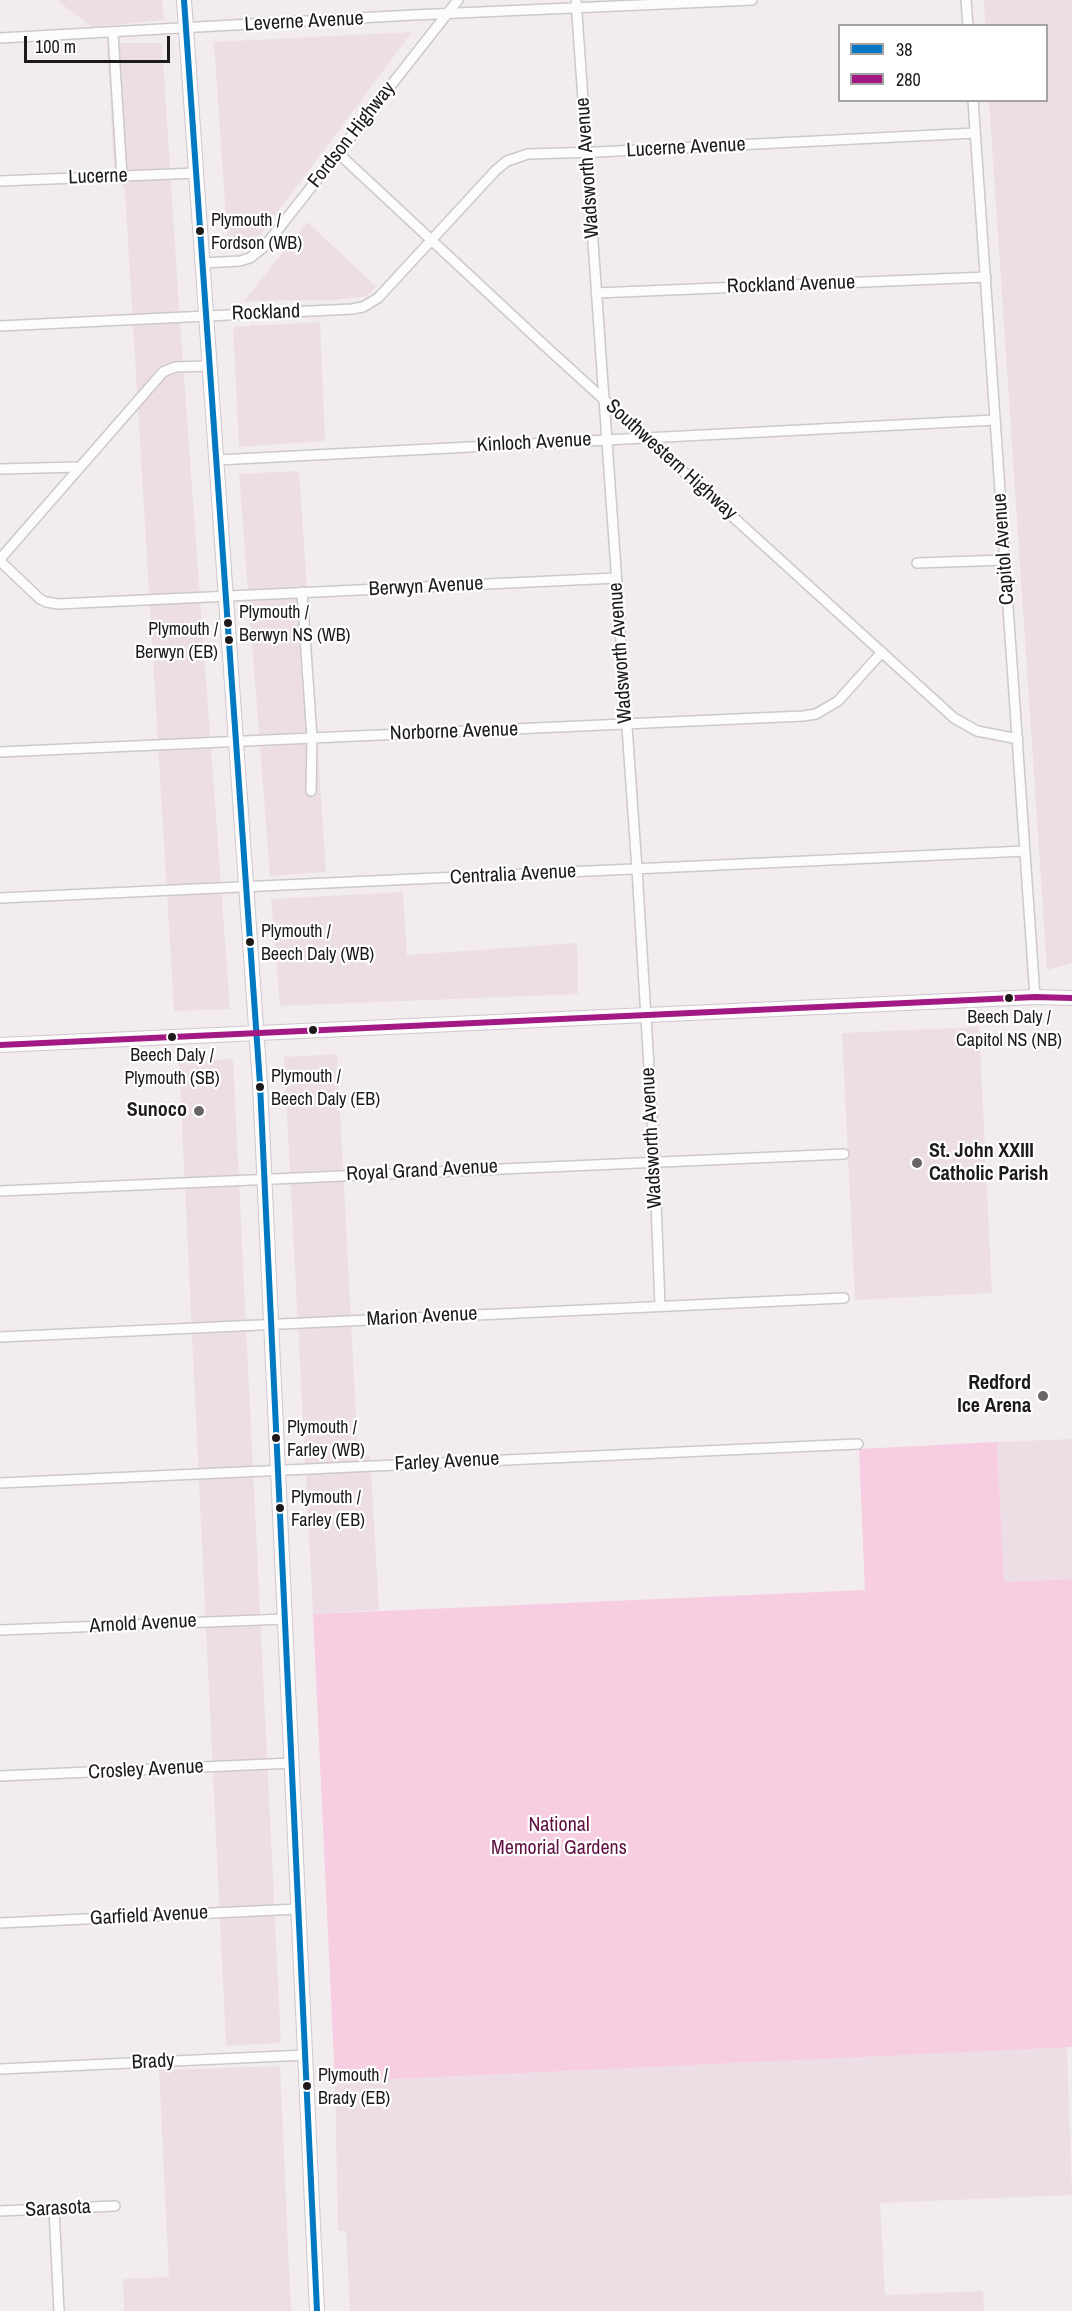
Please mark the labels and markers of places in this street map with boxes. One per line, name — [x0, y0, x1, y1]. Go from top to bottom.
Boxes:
place label: Plymouth / Fordson (WB) — [211, 210, 302, 252]
marker: Plymouth / Fordson (WB) — [194, 225, 206, 237]
place label: Plymouth / Berwyn NS (WB) — [239, 602, 351, 644]
marker: Plymouth / Berwyn NS (WB) — [222, 617, 234, 629]
place label: Plymouth / Berwyn (EB) — [135, 619, 218, 662]
marker: Plymouth / Berwyn (EB) — [223, 634, 235, 646]
place label: Plymouth / Beech Daly (WB) — [261, 921, 374, 964]
marker: Plymouth / Beech Daly (WB) — [244, 936, 256, 948]
marker: Beech Daly / Capitol NS (NB) — [1003, 992, 1015, 1004]
place label: Beech Daly / Capitol NS (NB) — [956, 1007, 1062, 1050]
unlabelled marker — [307, 1024, 319, 1036]
marker: Beech Daly / Plymouth (SB) — [166, 1031, 178, 1043]
place label: Beech Daly / Plymouth (SB) — [124, 1045, 220, 1088]
place label: Plymouth / Beech Daly (EB) — [271, 1066, 380, 1108]
marker: Plymouth / Beech Daly (EB) — [254, 1081, 266, 1093]
place label: Sunoco — [127, 1099, 187, 1123]
marker: Sunoco — [192, 1104, 206, 1118]
place label: St. John XXIII Catholic Parish — [929, 1140, 1048, 1187]
marker: St. John XXIII Catholic Parish — [910, 1156, 924, 1170]
place label: Redford Ice Arena — [957, 1372, 1031, 1419]
marker: Redford Ice Arena — [1036, 1389, 1050, 1403]
place label: Plymouth / Farley (WB) — [287, 1417, 365, 1460]
marker: Plymouth / Farley (WB) — [270, 1432, 282, 1444]
place label: Plymouth / Farley (EB) — [291, 1487, 365, 1530]
marker: Plymouth / Farley (EB) — [274, 1502, 286, 1514]
place label: Plymouth / Brady (EB) — [318, 2065, 390, 2108]
marker: Plymouth / Brady (EB) — [301, 2080, 313, 2092]

